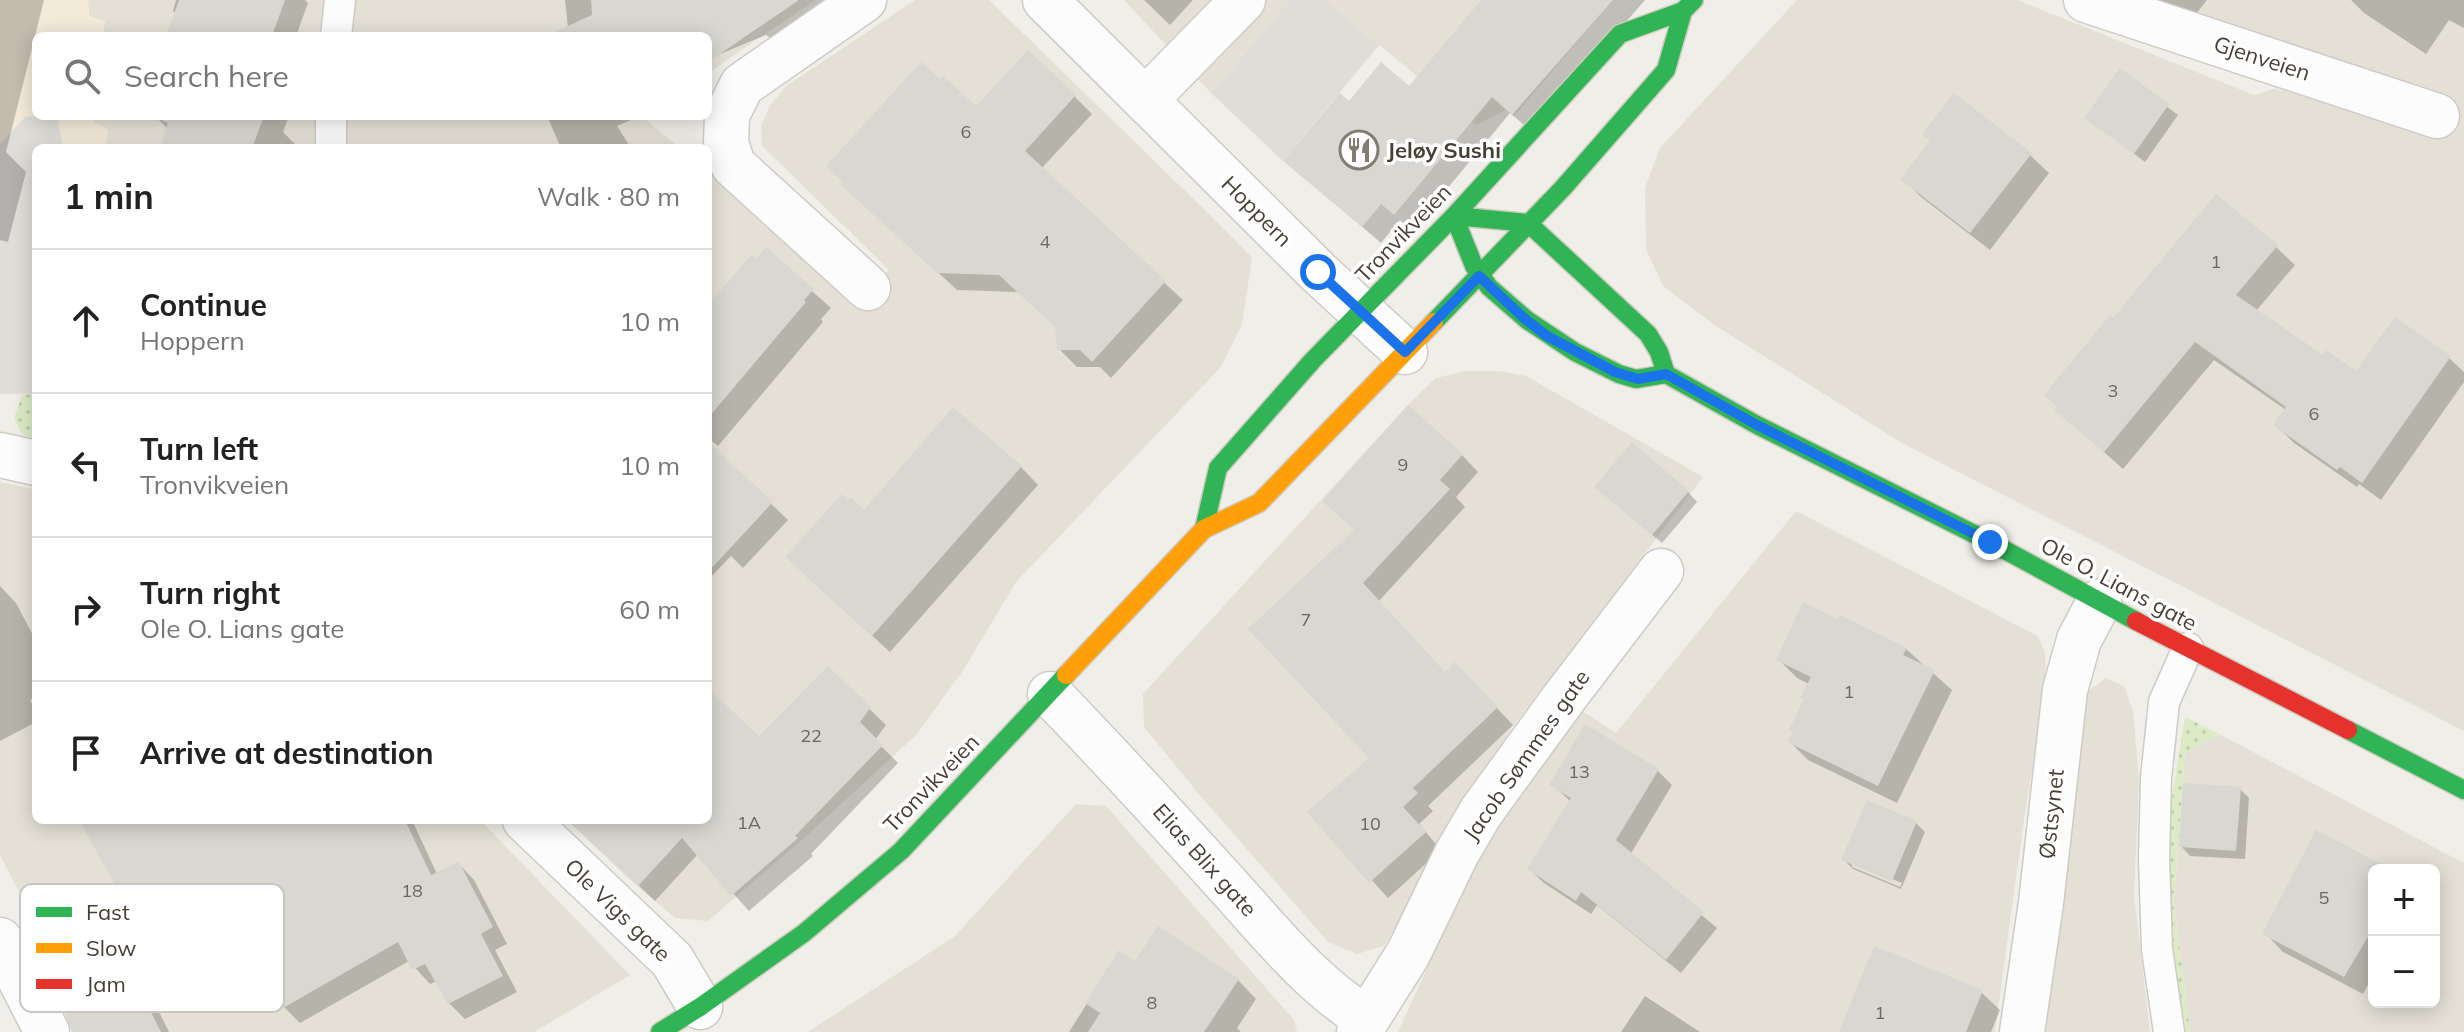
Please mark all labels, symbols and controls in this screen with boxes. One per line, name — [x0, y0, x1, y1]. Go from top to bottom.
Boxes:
street label: Gjenveien — [2210, 29, 2314, 87]
search box — [32, 32, 712, 120]
icon: search — [60, 54, 104, 98]
text: Search here — [124, 57, 289, 95]
house number: 6 — [961, 120, 971, 143]
restaurant icon: Jeløy Sushi — [1338, 129, 1380, 171]
place label: Jeløy Sushi — [1387, 136, 1501, 164]
street label: Hoppern — [1216, 170, 1298, 252]
text: 1 min — [64, 175, 154, 218]
street label: Tronvikveien — [1349, 178, 1457, 288]
text: Walk · 80 m — [537, 180, 680, 213]
house number: 4 — [1040, 230, 1051, 253]
house number: 1 — [2211, 250, 2221, 273]
route start — [1300, 254, 1336, 290]
text: Continue — [140, 286, 267, 324]
icon: ahead — [64, 299, 108, 343]
text: 10 m — [619, 305, 680, 338]
text: Hoppern — [140, 324, 245, 357]
house number: 3 — [2108, 379, 2118, 402]
house number: 6 — [2309, 402, 2319, 425]
text: Turn left — [140, 430, 258, 468]
icon: left — [64, 443, 108, 487]
text: 10 m — [619, 449, 680, 482]
house number: 9 — [1398, 453, 1408, 476]
text: Tronvikveien — [140, 468, 289, 501]
route end — [1972, 524, 2008, 560]
street label: Ole O. Lians gate — [2036, 531, 2202, 637]
text: Turn right — [140, 574, 280, 612]
icon: right — [64, 587, 108, 631]
text: 60 m — [619, 593, 680, 626]
house number: 7 — [1301, 608, 1311, 631]
text: Ole O. Lians gate — [140, 612, 344, 645]
street label: Jacob Sømmes gate — [1457, 664, 1595, 846]
house number: 1 — [1844, 680, 1854, 703]
house number: 22 — [800, 724, 822, 747]
street label: Tronvikveien — [877, 728, 985, 838]
icon: arrive — [64, 731, 108, 775]
text: Arrive at destination — [140, 734, 434, 772]
house number: 13 — [1568, 760, 1590, 783]
street label: Østsynet — [2032, 767, 2070, 860]
street label: Elias Blix gate — [1147, 798, 1263, 922]
house number: 1A — [737, 811, 761, 834]
house number: 10 — [1359, 812, 1381, 835]
street label: Ole Vigs gate — [559, 853, 677, 967]
map controls — [2368, 864, 2440, 1008]
button: + — [2368, 864, 2440, 936]
house number: 18 — [401, 879, 423, 902]
legend — [20, 884, 284, 1012]
house number: 5 — [2319, 886, 2330, 909]
text: Fast — [86, 898, 130, 926]
text: Slow — [86, 934, 136, 962]
button: − — [2368, 936, 2440, 1008]
text: Jam — [86, 970, 126, 998]
house number: 8 — [1147, 991, 1157, 1014]
house number: 1 — [1875, 1001, 1885, 1024]

